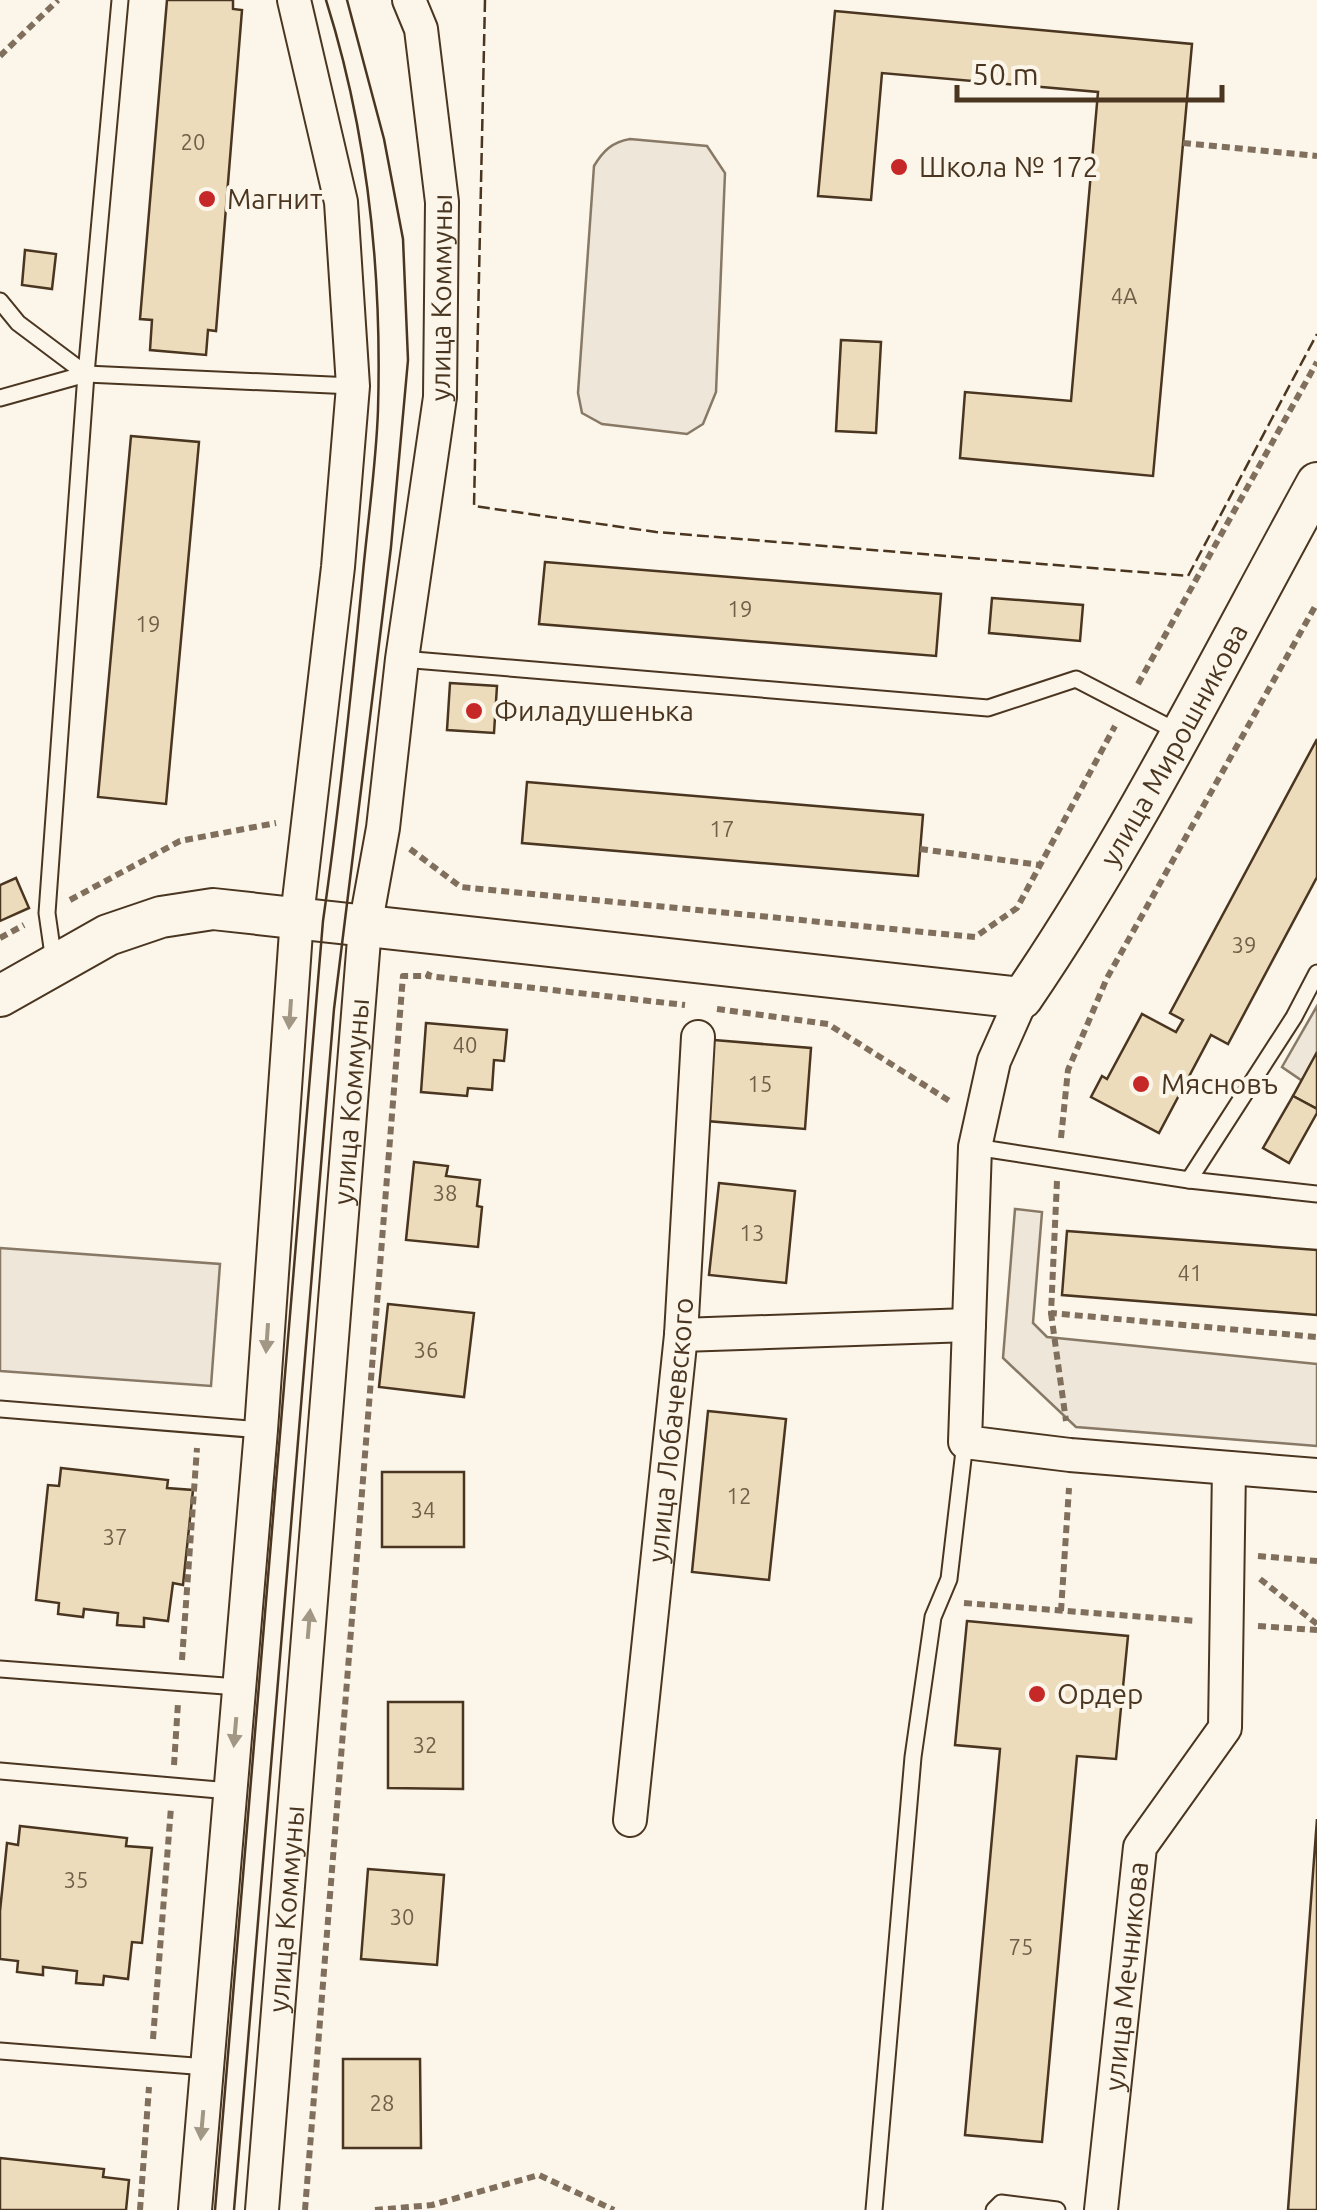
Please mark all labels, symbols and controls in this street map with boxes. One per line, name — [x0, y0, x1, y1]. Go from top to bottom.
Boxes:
scale bar — [957, 40, 1222, 102]
text: 50 m — [972, 57, 1039, 91]
house number: 20 — [181, 129, 205, 154]
place label: Школа № 172 — [919, 151, 1098, 182]
marker: Школа № 172 — [888, 156, 910, 178]
place label: Магнит — [227, 183, 323, 214]
marker: Магнит — [196, 188, 218, 210]
street label: улица Коммуны — [424, 194, 457, 402]
house number: 4А — [1111, 283, 1138, 308]
house number: 19 — [728, 596, 752, 621]
house number: 19 — [136, 611, 160, 636]
street label: улица Мирошникова — [1093, 618, 1253, 871]
place label: Филадушенька — [494, 695, 694, 726]
marker: Филадушенька — [463, 700, 485, 722]
house number: 17 — [710, 816, 734, 841]
house number: 39 — [1232, 932, 1256, 957]
street label: улица Коммуны — [327, 997, 374, 1206]
one-way arrow — [282, 998, 298, 1030]
house number: 40 — [453, 1032, 477, 1057]
place label: Мясновъ — [1161, 1068, 1278, 1099]
house number: 15 — [748, 1071, 772, 1096]
marker: Мясновъ — [1130, 1073, 1152, 1095]
house number: 38 — [433, 1180, 457, 1205]
house number: 13 — [740, 1220, 764, 1245]
house number: 41 — [1178, 1260, 1202, 1285]
street label: улица Лобачевского — [641, 1297, 698, 1564]
one-way arrow — [259, 1323, 275, 1355]
house number: 36 — [414, 1337, 438, 1362]
house number: 12 — [727, 1483, 751, 1508]
house number: 34 — [411, 1497, 435, 1522]
house number: 37 — [103, 1524, 127, 1549]
one-way arrow — [302, 1608, 318, 1640]
place label: Ордер — [1057, 1678, 1143, 1709]
marker: Ордер — [1026, 1683, 1048, 1705]
one-way arrow — [226, 1716, 242, 1748]
house number: 32 — [413, 1732, 437, 1757]
street label: улица Коммуны — [262, 1804, 309, 2014]
street label: улица Мечникова — [1098, 1860, 1153, 2093]
house number: 35 — [64, 1867, 88, 1892]
house number: 30 — [390, 1904, 414, 1929]
house number: 75 — [1009, 1934, 1033, 1959]
house number: 28 — [370, 2090, 394, 2115]
one-way arrow — [194, 2110, 210, 2142]

